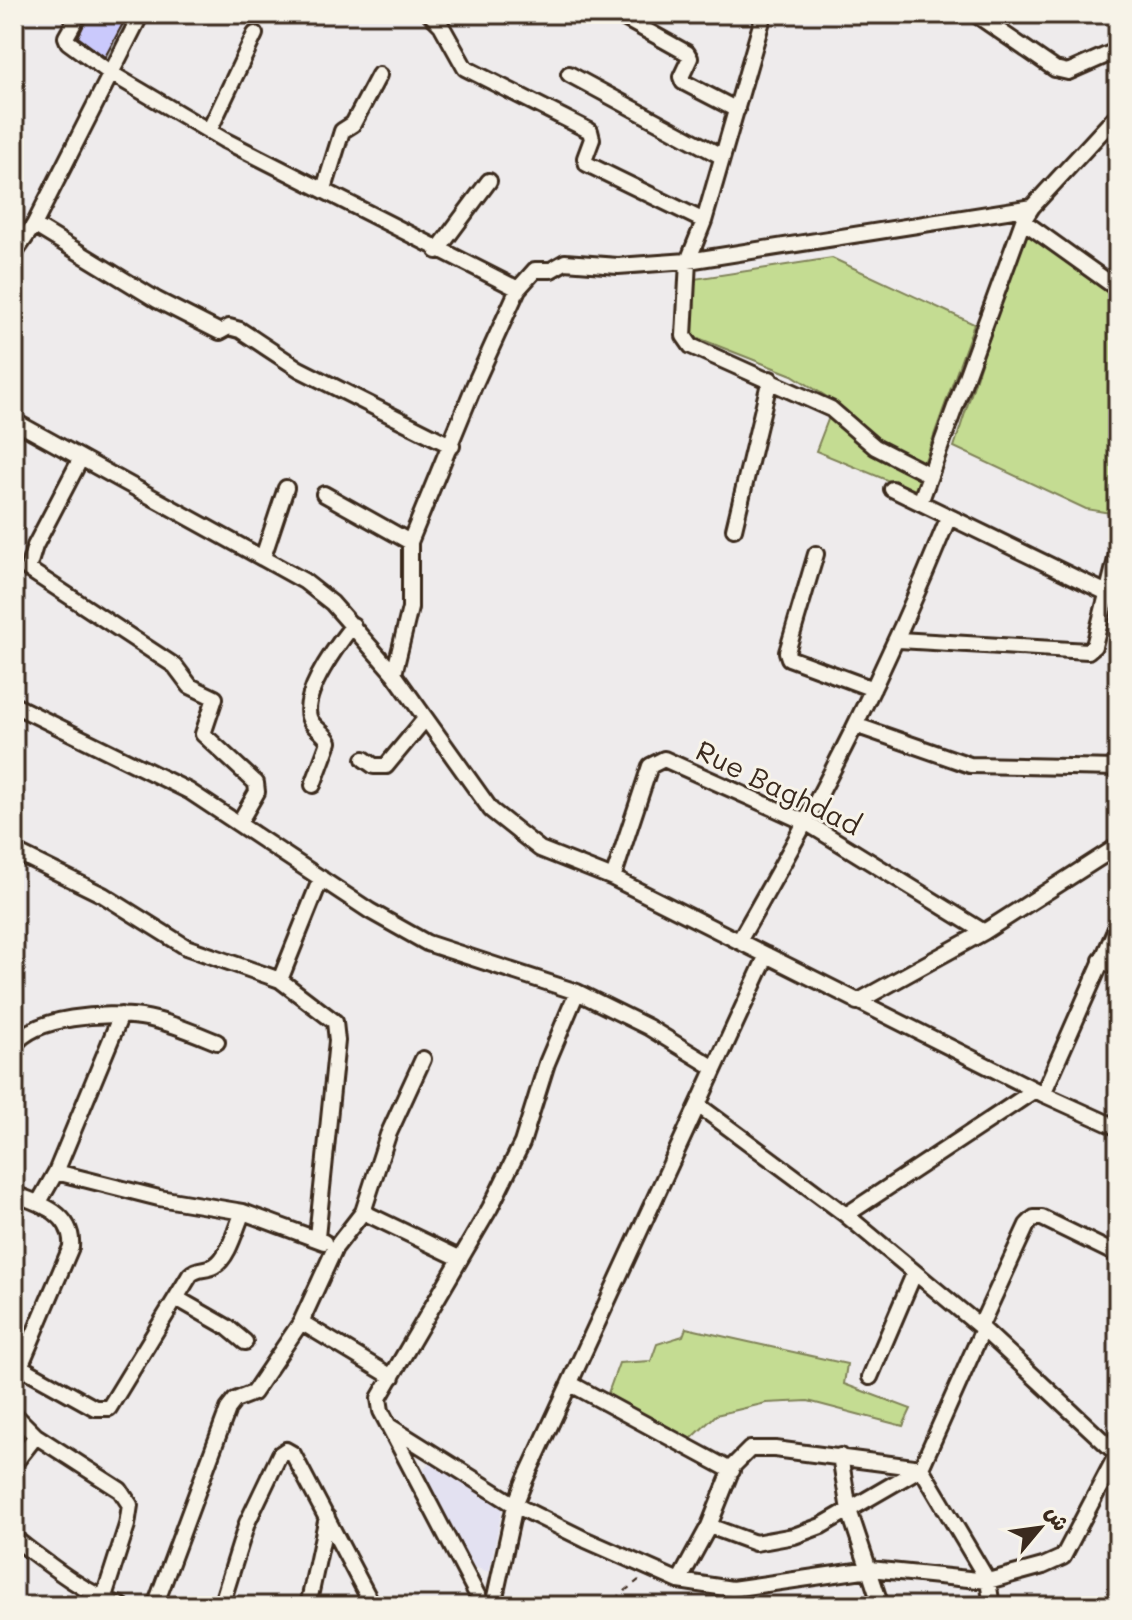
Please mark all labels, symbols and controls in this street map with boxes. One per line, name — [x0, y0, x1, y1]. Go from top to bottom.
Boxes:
street label: Rue Baghdad — [690, 732, 868, 842]
north arrow — [1000, 1488, 1080, 1568]
text: ش — [1039, 1500, 1076, 1536]

